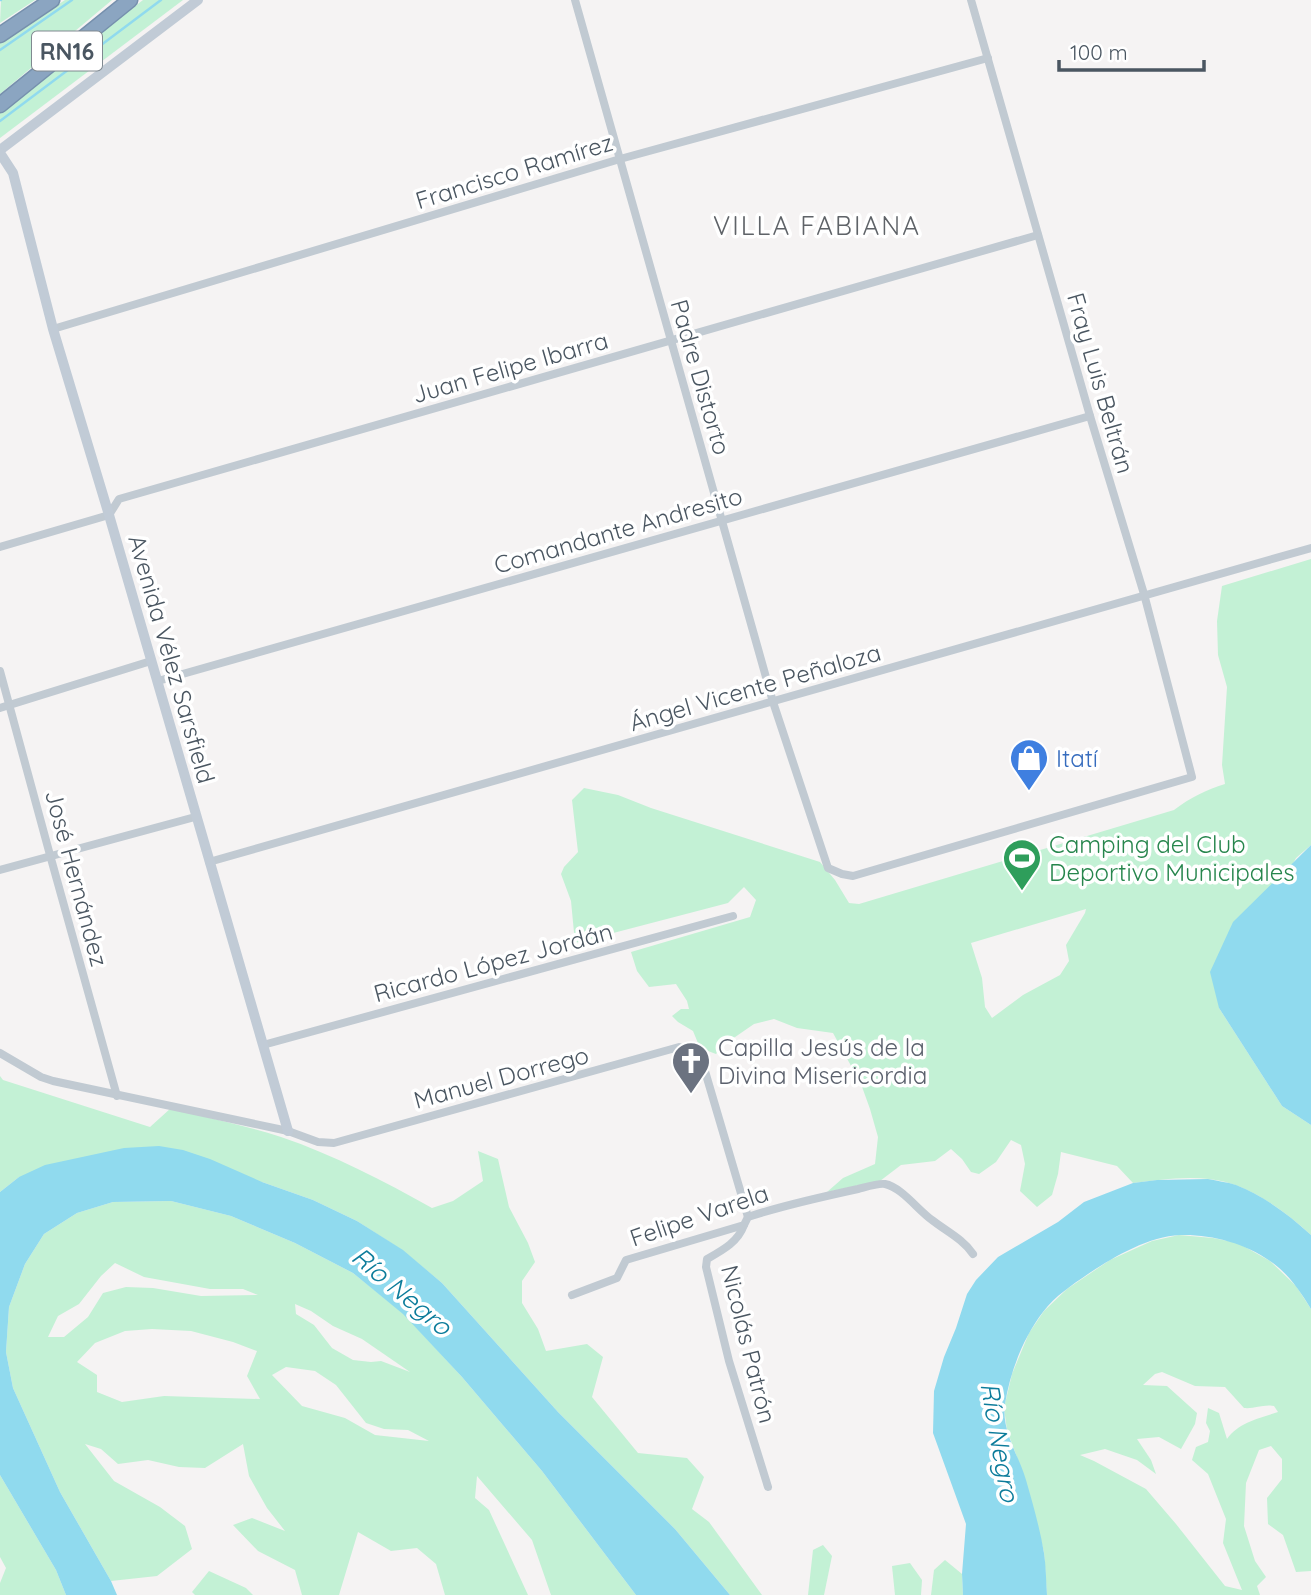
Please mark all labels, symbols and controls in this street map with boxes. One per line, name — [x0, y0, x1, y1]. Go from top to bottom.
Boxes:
scale bar — [1059, 28, 1204, 72]
road number: RN16 — [32, 32, 102, 70]
text: 100 m — [1070, 39, 1128, 65]
street label: Francisco Ramírez — [412, 127, 616, 215]
district label: VILLA FABIANA — [713, 209, 921, 242]
street label: Fray Luis Beltrán — [1061, 289, 1141, 477]
street label: Padre Distorto — [665, 296, 737, 458]
street label: Juan Felipe Ibarra — [409, 325, 611, 409]
street label: Comandante Andresito — [490, 480, 746, 580]
street label: Avenida Vélez Sarsfield — [122, 531, 222, 787]
street label: Ángel Vicente Peñaloza — [626, 637, 884, 737]
shop icon: Itatí — [1008, 737, 1050, 792]
place label: Itatí — [1056, 743, 1099, 773]
street label: José Hernández — [39, 786, 115, 970]
place label: Camping del Club Deportivo Municipales — [1049, 829, 1294, 887]
sports icon: Camping del Club Deportivo Municipales — [1001, 837, 1043, 892]
street label: Ricardo López Jordán — [370, 916, 616, 1008]
place label: Capilla Jesús de la Divina Misericordia — [718, 1032, 927, 1090]
street label: Manuel Dorrego — [410, 1039, 592, 1115]
church icon: Capilla Jesús de la Divina Misericordia — [670, 1040, 712, 1095]
street label: Felipe Varela — [626, 1177, 772, 1253]
water label: Río Negro — [345, 1240, 460, 1343]
street label: Nicolás Patrón — [715, 1262, 783, 1426]
water label: Río Negro — [973, 1380, 1027, 1506]

